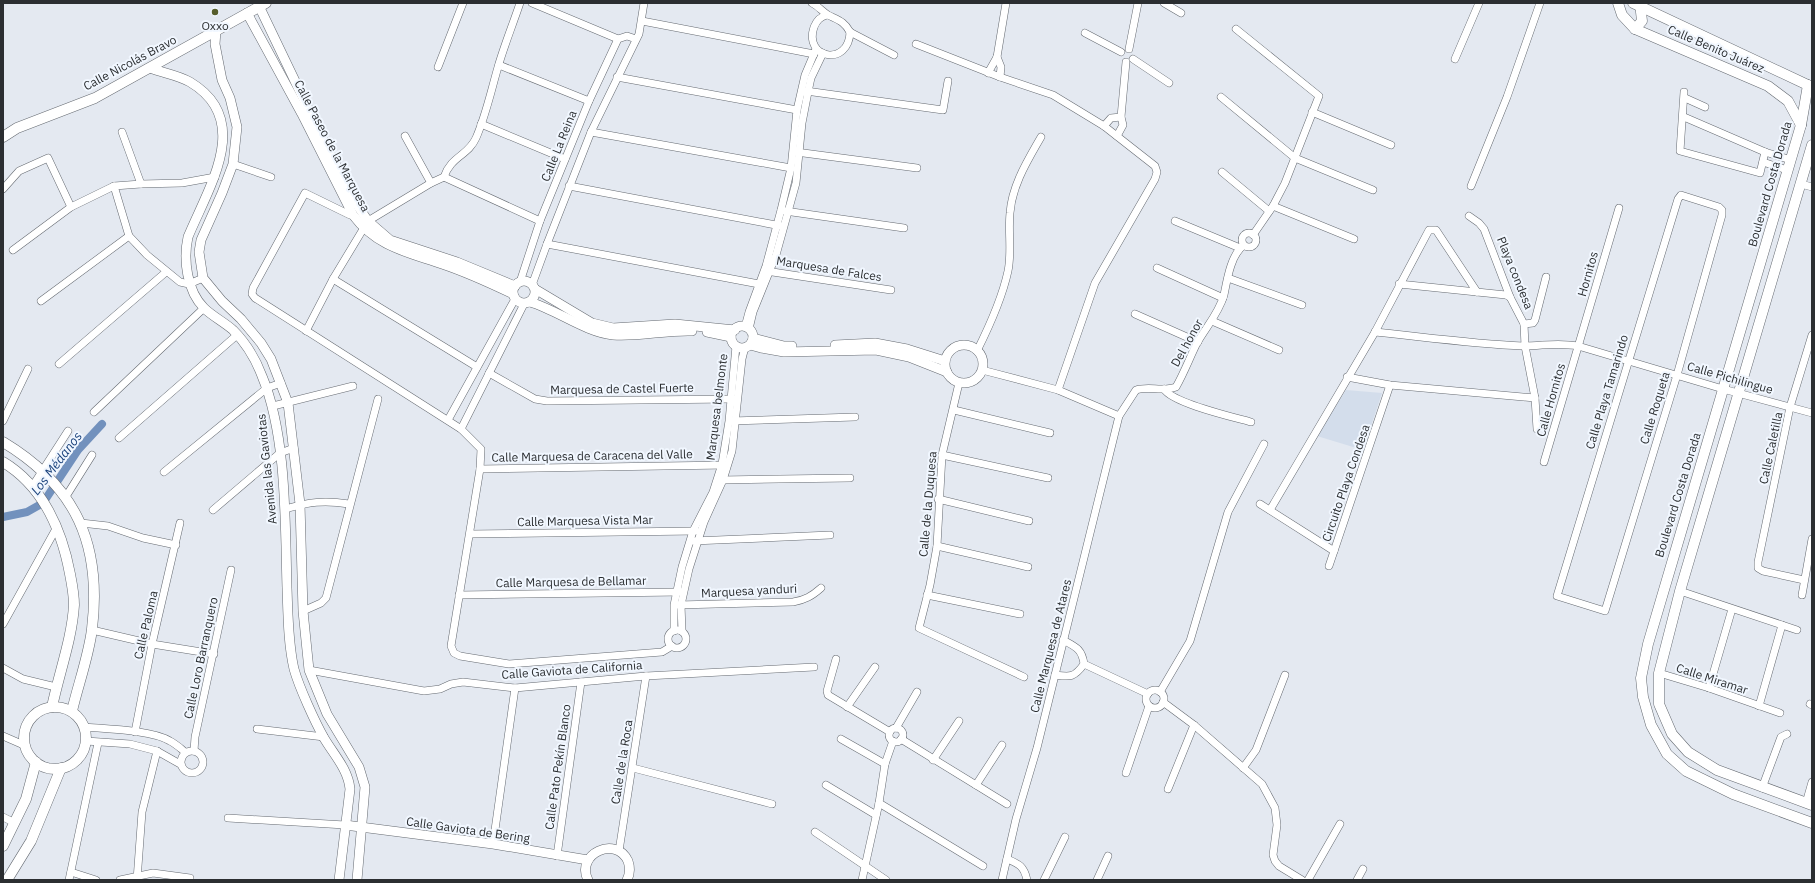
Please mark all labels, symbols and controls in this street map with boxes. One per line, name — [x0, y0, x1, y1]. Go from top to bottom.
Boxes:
marker: Oxxo — [210, 7, 220, 17]
place label: Oxxo — [201, 18, 229, 33]
street label: Calle Benito Juárez — [1666, 21, 1767, 76]
street label: Calle Nicolás Bravo — [81, 32, 179, 93]
street label: Calle Paseo de la Marquesa — [291, 77, 374, 215]
street label: Calle La Reina — [537, 108, 580, 184]
street label: Boulevard Costa Dorada — [1744, 119, 1795, 248]
street label: Playa condesa — [1494, 234, 1537, 312]
street label: Hornitos — [1574, 249, 1601, 298]
street label: Marquesa de Falces — [775, 253, 883, 284]
street label: Del honor — [1167, 316, 1206, 369]
street label: Calle Playa Tamarindo — [1582, 333, 1631, 451]
street label: Marquesa belmonte — [703, 352, 731, 461]
street label: Calle Pichilingue — [1685, 358, 1775, 397]
street label: Calle Hornitos — [1533, 361, 1568, 438]
street label: Calle Roqueta — [1636, 369, 1673, 446]
street label: Marquesa de Castel Fuerte — [550, 380, 694, 397]
street label: Calle Caletilla — [1756, 410, 1786, 485]
street label: Avenida las Gaviotas — [253, 413, 280, 525]
street label: Circuito Playa Condesa — [1318, 422, 1373, 543]
water label: Los Médanos — [27, 428, 86, 498]
street label: Boulevard Costa Dorada — [1651, 430, 1704, 559]
street label: Calle Marquesa de Caracena del Valle — [491, 446, 693, 465]
street label: Calle de la Duquesa — [915, 450, 940, 557]
street label: Calle Marquesa Vista Mar — [517, 512, 654, 529]
street label: Calle Marquesa de Bellamar — [496, 573, 647, 590]
street label: Calle Marquesa de Atares — [1027, 577, 1074, 714]
street label: Marquesa yanduri — [701, 580, 797, 601]
street label: Calle Paloma — [130, 588, 161, 661]
street label: Calle Loro Barranquero — [180, 595, 221, 720]
street label: Calle Gaviota de California — [501, 657, 643, 682]
street label: Calle Miramar — [1674, 660, 1750, 697]
street label: Calle Pato Pekín Blanco — [541, 703, 574, 831]
street label: Calle de la Roca — [607, 718, 636, 805]
street label: Calle Gaviota de Bering — [405, 813, 532, 846]

